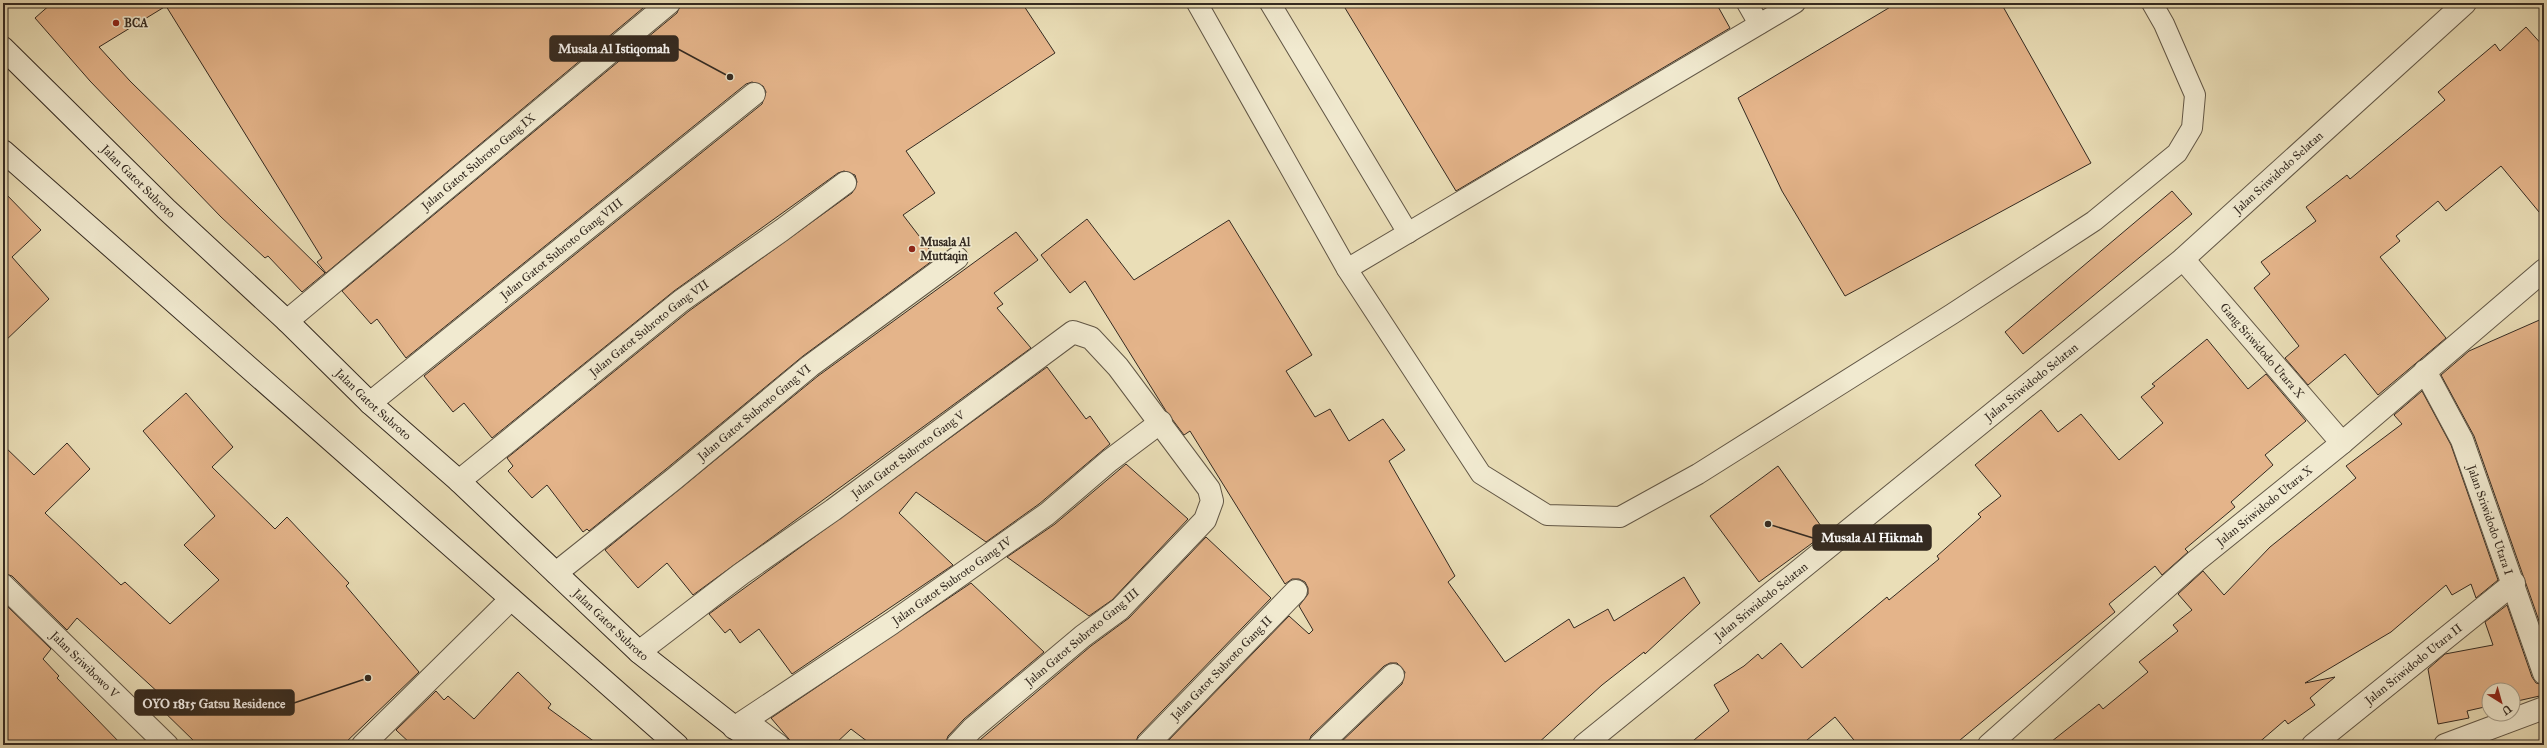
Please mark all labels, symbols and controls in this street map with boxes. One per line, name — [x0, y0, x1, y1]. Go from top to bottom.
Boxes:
place label: BCA — [124, 16, 149, 30]
marker: BCA — [111, 18, 121, 28]
callout: Musala Al Istiqomah — [550, 36, 678, 61]
text: Musala Al Istiqomah — [558, 41, 671, 57]
street label: Jalan Gatot Subroto Gang IX — [417, 110, 539, 215]
street label: Jalan Sriwidodo Selatan — [2229, 128, 2326, 219]
street label: Jalan Gatot Subroto — [96, 141, 178, 221]
street label: Jalan Gatot Subroto Gang VIII — [496, 195, 626, 304]
place label: Musala Al Muttaqin — [920, 235, 971, 264]
marker: Musala Al Muttaqin — [907, 244, 917, 254]
street label: Jalan Gatot Subroto Gang VII — [585, 277, 711, 381]
street label: Gang Sriwidodo Utara X — [2217, 300, 2307, 402]
street label: Jalan Sriwidodo Selatan — [1980, 340, 2081, 426]
street label: Jalan Gatot Subroto Gang VI — [693, 361, 814, 466]
street label: Jalan Gatot Subroto — [330, 364, 414, 443]
street label: Jalan Gatot Subroto Gang V — [847, 407, 968, 503]
street label: Jalan Sriwidodo Utara I — [2463, 461, 2516, 577]
street label: Jalan Sriwidodo Utara X — [2212, 462, 2316, 551]
callout: Musala Al Hikmah — [1813, 525, 1931, 550]
text: Musala Al Hikmah — [1821, 530, 1924, 546]
street label: Jalan Gatot Subroto Gang IV — [888, 534, 1015, 630]
street label: Jalan Sriwidodo Selatan — [1710, 559, 1811, 645]
street label: Jalan Gatot Subroto — [568, 585, 651, 664]
street label: Jalan Gatot Subroto Gang III — [1021, 585, 1143, 691]
street label: Jalan Gatot Subroto Gang II — [1166, 613, 1275, 725]
street label: Jalan Sriwidodo Utara II — [2360, 621, 2465, 709]
street label: Jalan Sriwibowo V — [46, 627, 122, 701]
north arrow — [2481, 682, 2521, 722]
callout: OYO 1815 Gatsu Residence — [135, 690, 294, 715]
text: OYO 1815 Gatsu Residence — [143, 696, 286, 712]
text: U — [2499, 702, 2514, 718]

